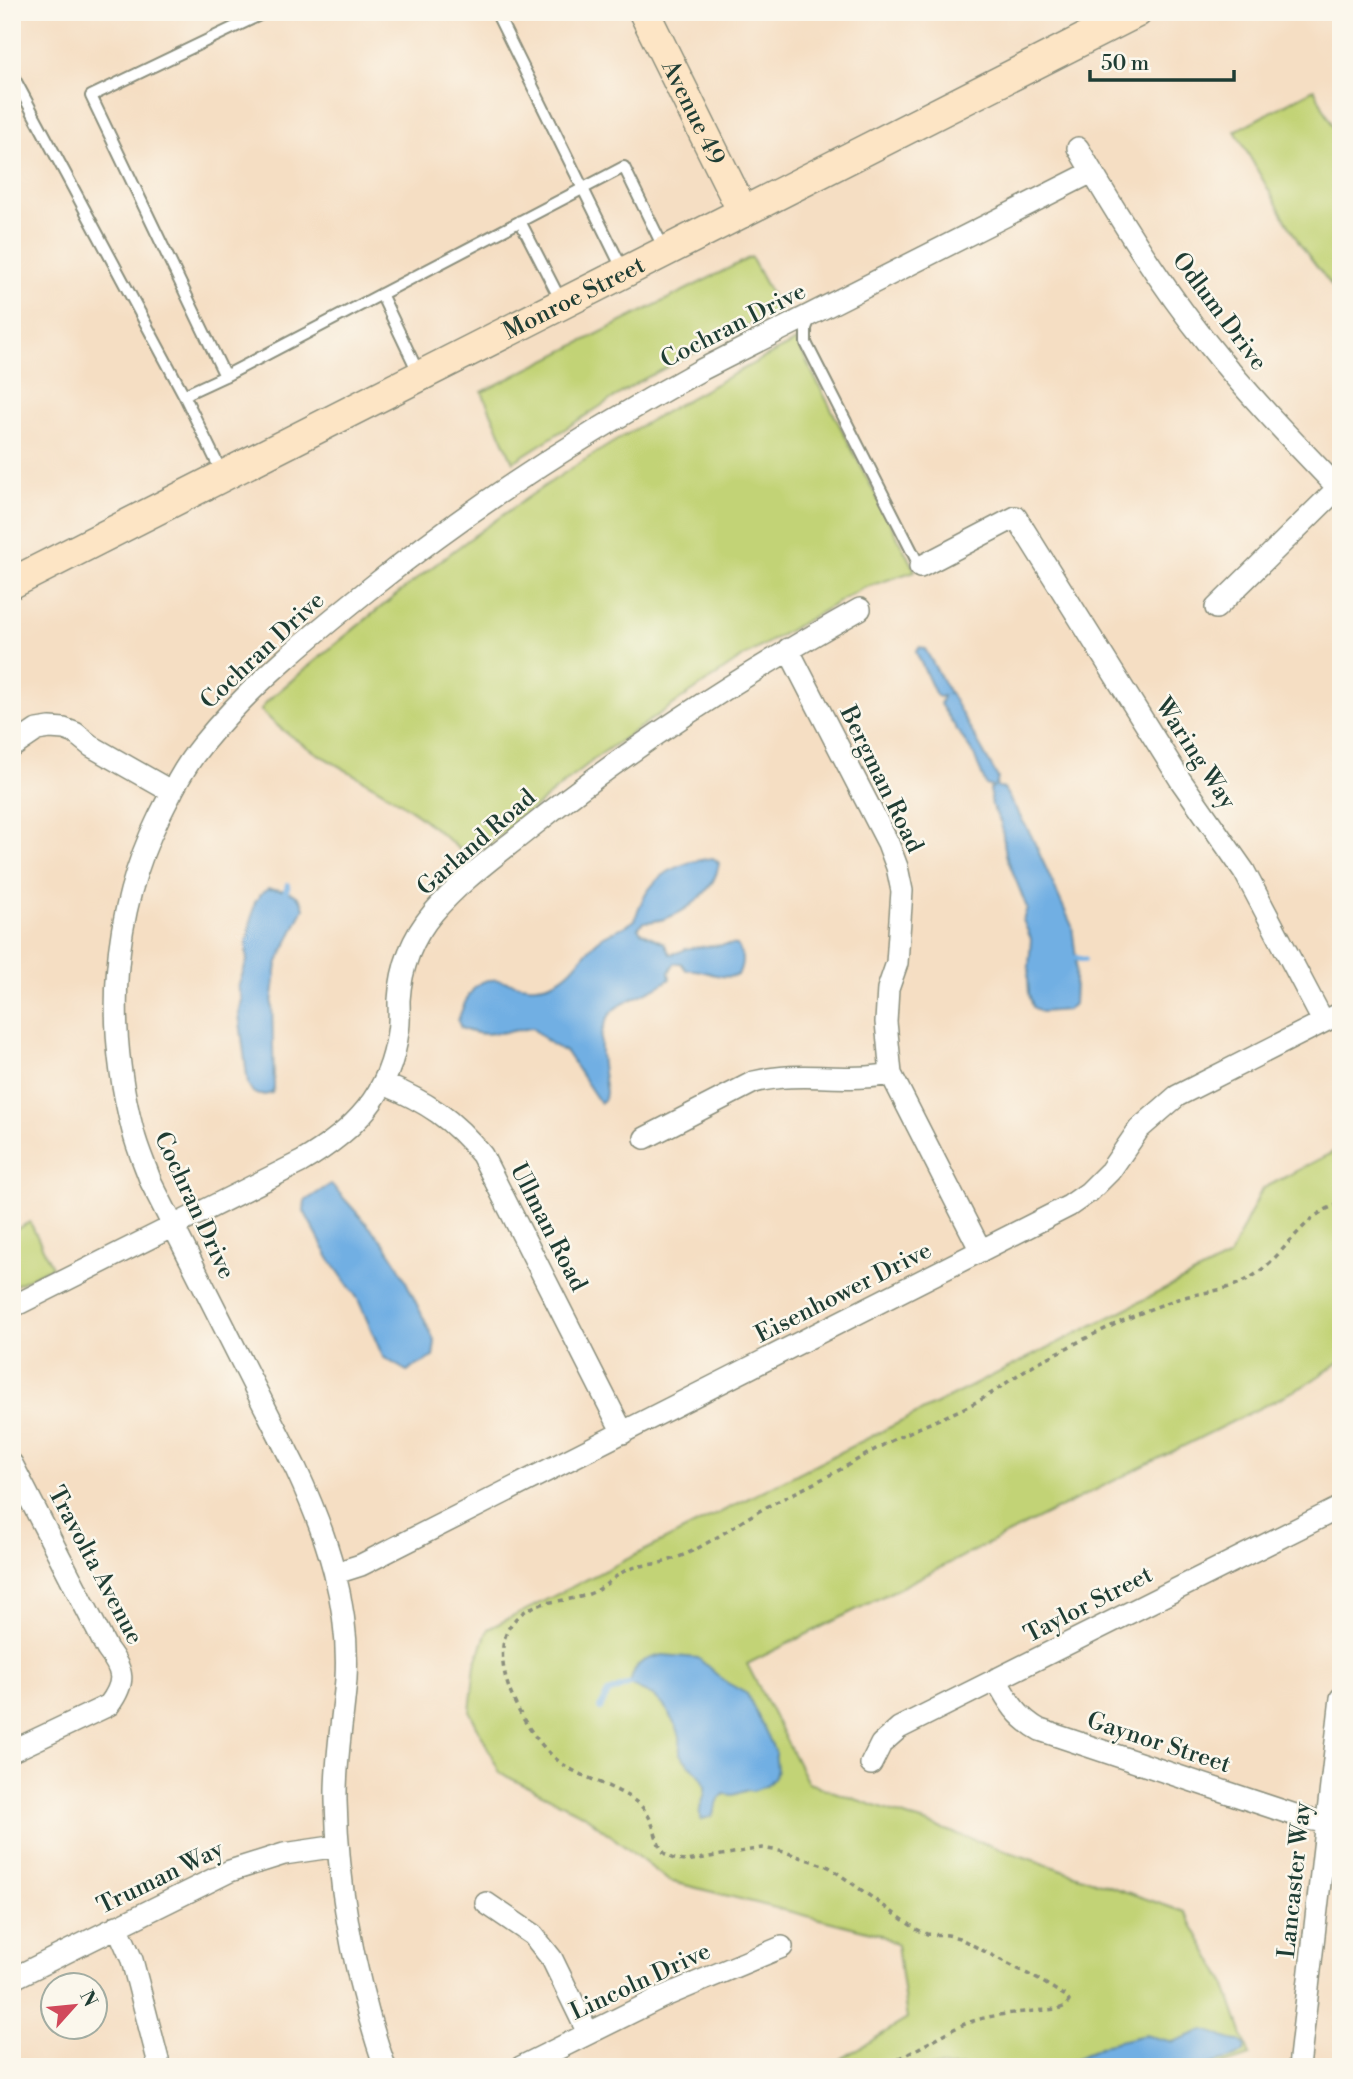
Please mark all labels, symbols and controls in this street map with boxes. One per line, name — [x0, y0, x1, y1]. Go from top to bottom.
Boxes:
scale bar — [1090, 38, 1234, 82]
text: 50 m — [1101, 51, 1149, 77]
street label: Avenue 49 — [654, 55, 731, 170]
street label: Odlum Drive — [1165, 247, 1273, 377]
street label: Monroe Street — [498, 250, 651, 347]
street label: Cochran Drive — [656, 276, 811, 375]
street label: Cochran Drive — [194, 586, 331, 716]
street label: Waring Way — [1148, 691, 1242, 815]
street label: Bergman Road — [832, 700, 930, 858]
street label: Garland Road — [411, 783, 542, 902]
street label: Cochran Drive — [147, 1127, 241, 1284]
street label: Ullman Road — [503, 1158, 593, 1297]
street label: Eisenhower Drive — [750, 1236, 937, 1350]
street label: Travolta Avenue — [41, 1481, 149, 1650]
street label: Taylor Street — [1019, 1559, 1158, 1650]
street label: Gaynor Street — [1083, 1706, 1235, 1780]
street label: Lancaster Way — [1272, 1800, 1318, 1960]
street label: Truman Way — [92, 1834, 229, 1921]
street label: Lincoln Drive — [566, 1936, 715, 2027]
north arrow — [38, 1970, 108, 2040]
text: N — [74, 1987, 102, 2011]

